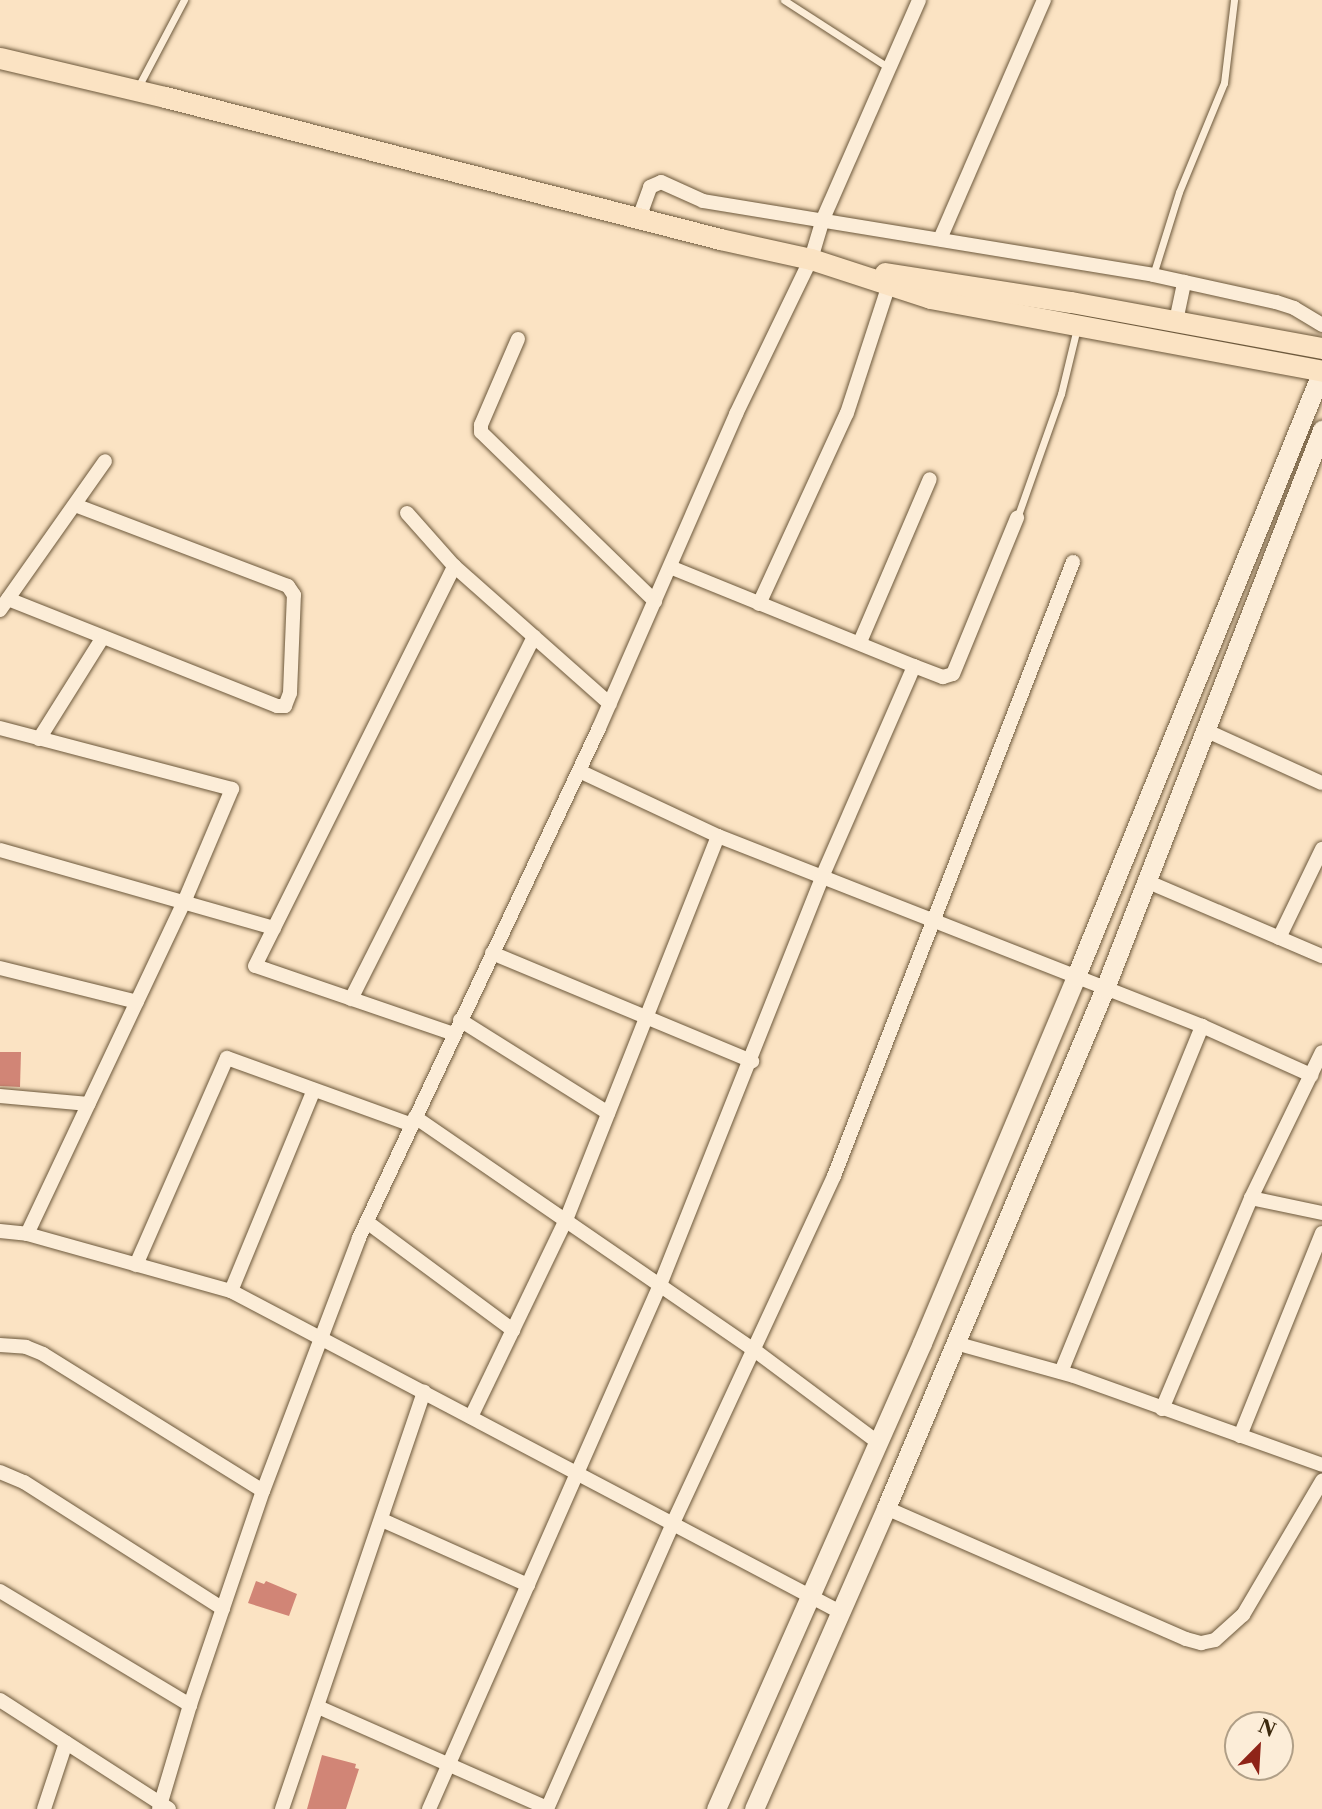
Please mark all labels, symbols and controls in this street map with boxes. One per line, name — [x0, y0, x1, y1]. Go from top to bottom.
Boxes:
north arrow — [1224, 1711, 1294, 1781]
text: N — [1255, 1714, 1279, 1742]

